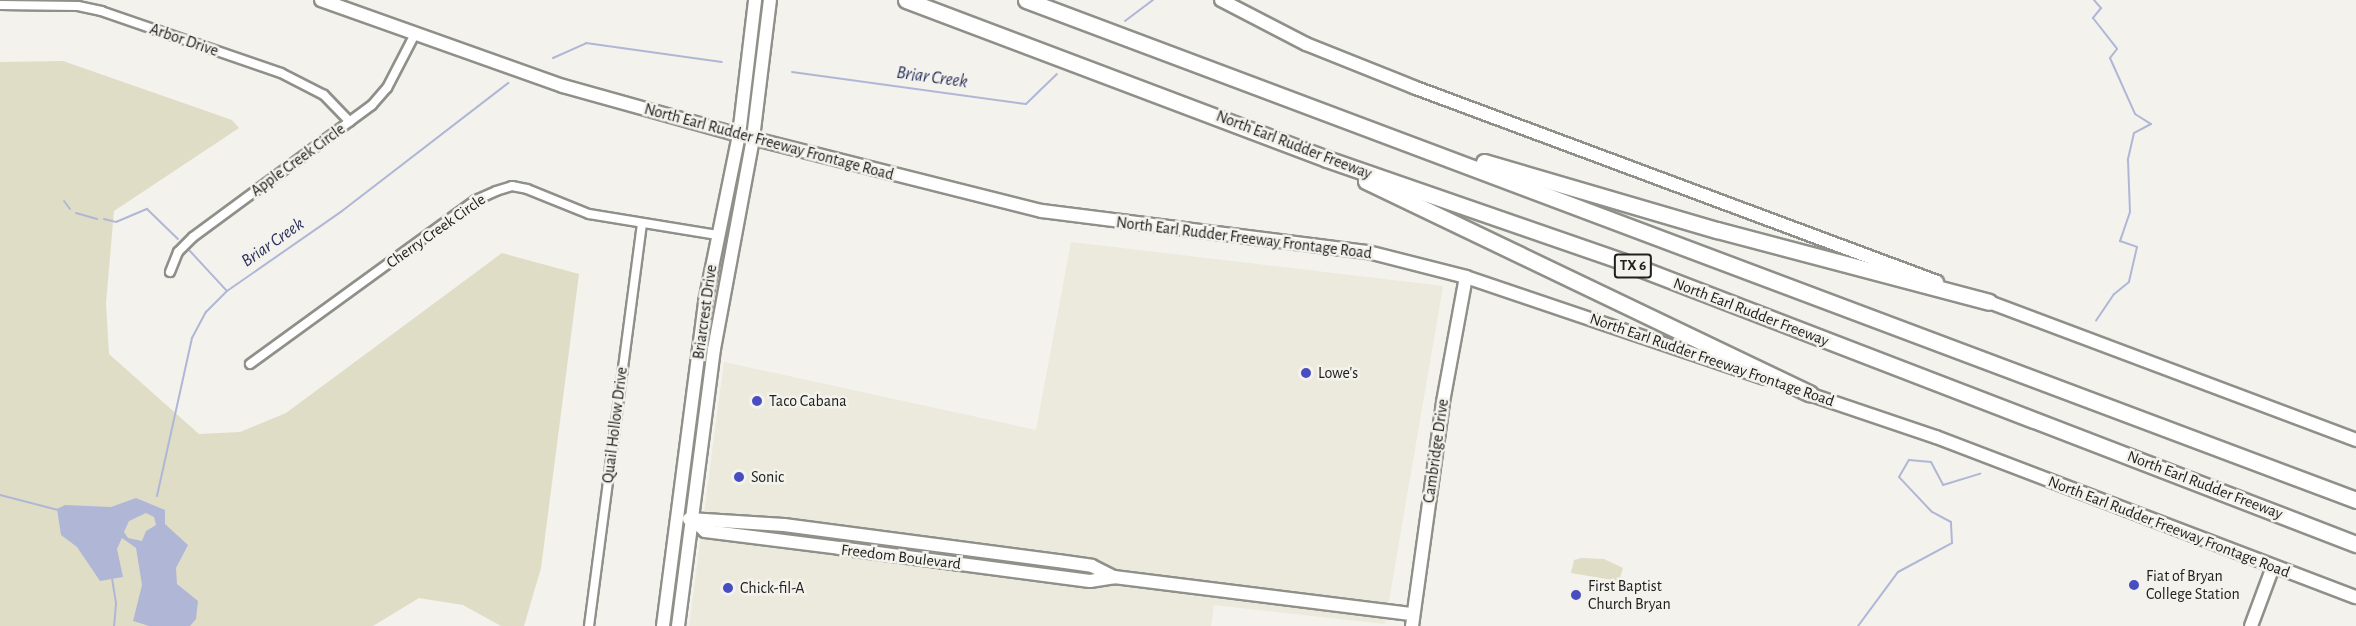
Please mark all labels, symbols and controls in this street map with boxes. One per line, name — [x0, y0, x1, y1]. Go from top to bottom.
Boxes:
street label: Arbor Drive — [147, 19, 221, 61]
water label: Briar Creek — [895, 62, 969, 94]
street label: North Earl Rudder Freeway Frontage Road — [642, 99, 896, 185]
street label: North Earl Rudder Freeway — [1213, 106, 1375, 184]
street label: Apple Creek Circle — [247, 119, 349, 201]
street label: Cherry Creek Circle — [383, 190, 489, 272]
street label: North Earl Rudder Freeway Frontage Road — [1115, 213, 1373, 263]
water label: Briar Creek — [237, 214, 309, 272]
road number: TX 6 — [1614, 254, 1652, 278]
street label: Briarcrest Drive — [689, 263, 721, 361]
street label: North Earl Rudder Freeway — [1670, 273, 1832, 351]
street label: North Earl Rudder Freeway Frontage Road — [1587, 309, 1837, 411]
place label: Lowe's — [1318, 363, 1358, 383]
street label: Quail Hollow Drive — [598, 366, 632, 484]
marker: Lowe's — [1299, 366, 1313, 380]
place label: Taco Cabana — [769, 391, 847, 411]
marker: Taco Cabana — [750, 394, 764, 408]
street label: Cambridge Drive — [1419, 398, 1453, 504]
street label: North Earl Rudder Freeway — [2124, 446, 2286, 524]
place label: Sonic — [751, 467, 784, 487]
marker: Sonic — [732, 470, 746, 484]
street label: North Earl Rudder Freeway Frontage Road — [2045, 472, 2293, 582]
street label: Freedom Boulevard — [840, 540, 962, 574]
place label: Fiat of Bryan College Station — [2146, 566, 2240, 604]
place label: First Baptist Church Bryan — [1588, 576, 1671, 614]
place label: Chick-fil-A — [740, 578, 805, 598]
marker: Fiat of Bryan College Station — [2127, 578, 2141, 592]
marker: Chick-fil-A — [721, 581, 735, 595]
marker: First Baptist Church Bryan — [1569, 588, 1583, 602]

